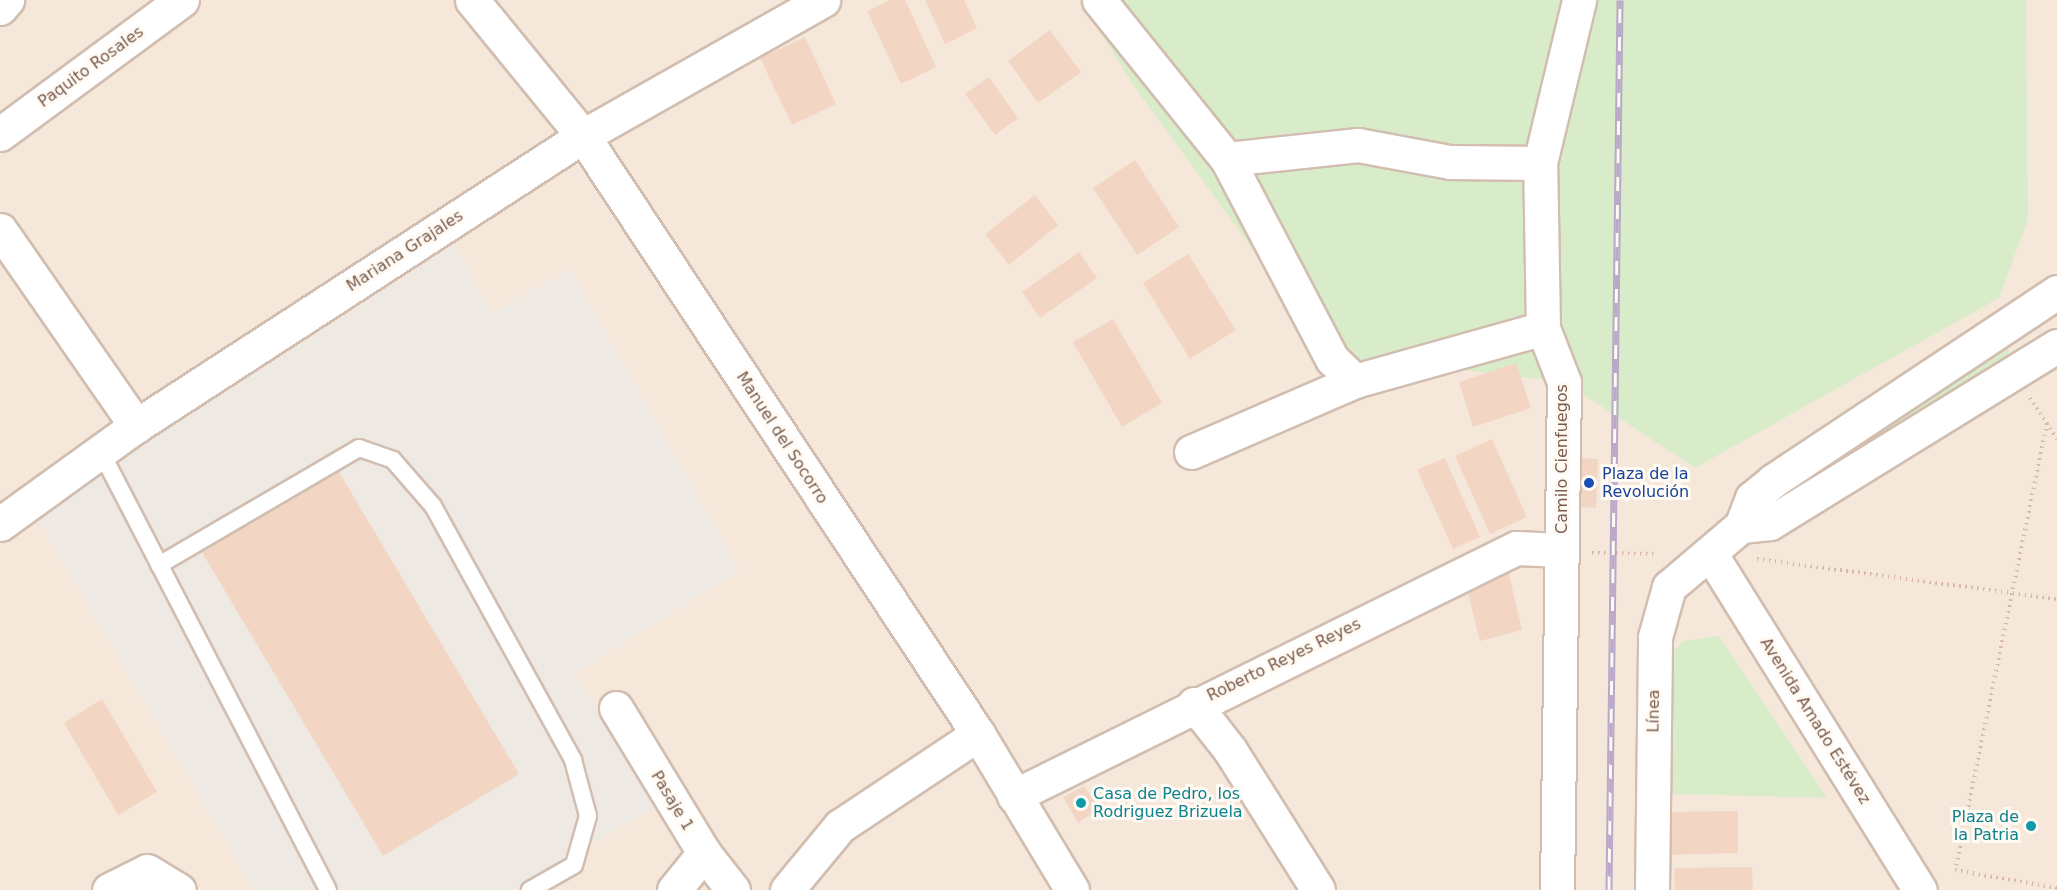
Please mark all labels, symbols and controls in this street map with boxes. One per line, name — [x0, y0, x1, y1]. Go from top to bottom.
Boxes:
street label: Paquito Rosales — [35, 22, 147, 112]
street label: Mariana Grajales — [343, 206, 467, 296]
street label: Manuel del Socorro — [732, 368, 832, 508]
street label: Camilo Cienfuegos — [1552, 384, 1572, 534]
place label: Plaza de la Revolución — [1602, 464, 1689, 502]
marker: Plaza de la Revolución — [1580, 474, 1598, 492]
street label: Roberto Reyes Reyes — [1204, 614, 1364, 706]
street label: Avenida Amado Estévez — [1756, 634, 1874, 808]
street label: Línea — [1644, 689, 1664, 733]
street label: Pasaje 1 — [647, 768, 697, 834]
place label: Casa de Pedro, los Rodriguez Brizuela — [1093, 784, 1243, 822]
marker: Casa de Pedro, los Rodriguez Brizuela — [1074, 796, 1088, 810]
place label: Plaza de la Patria — [1952, 807, 2019, 845]
marker: Plaza de la Patria — [2024, 819, 2038, 833]

